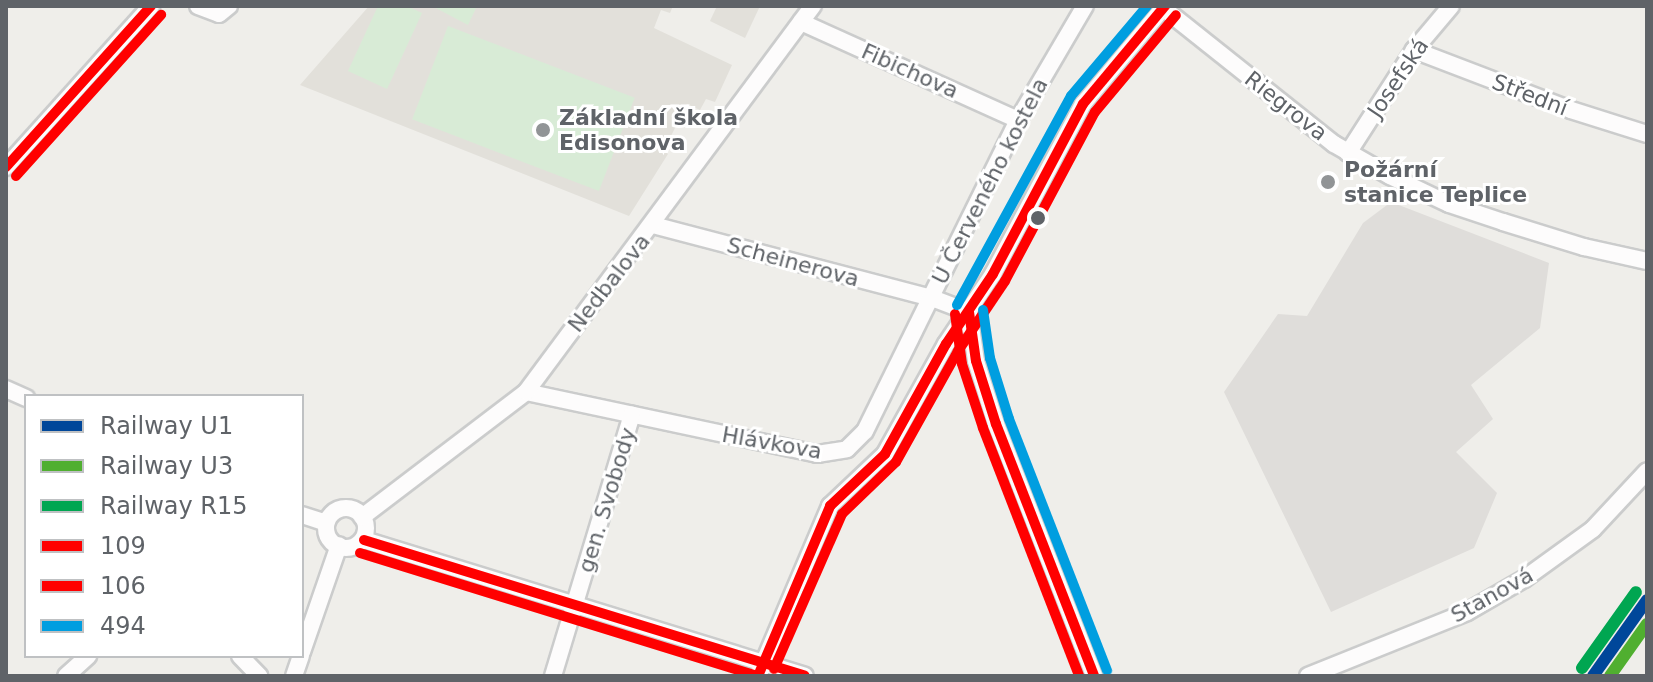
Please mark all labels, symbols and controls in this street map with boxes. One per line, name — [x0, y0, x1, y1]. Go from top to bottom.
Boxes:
street label: Josefská — [1362, 33, 1434, 123]
street label: Fibichova — [857, 38, 963, 104]
street label: Riegrova — [1239, 66, 1333, 146]
street label: Střední — [1489, 69, 1571, 121]
street label: U Červeného kostela — [926, 73, 1054, 289]
place label: Základní škola Edisonova — [559, 104, 738, 156]
marker: Základní škola Edisonova — [534, 121, 552, 139]
place label: Požární stanice Teplice — [1344, 156, 1527, 208]
marker: Požární stanice Teplice — [1319, 173, 1337, 191]
unlabelled marker — [1030, 210, 1046, 226]
street label: Nedbalova — [562, 229, 656, 337]
street label: Scheinerova — [724, 232, 862, 292]
legend — [24, 394, 304, 658]
text: Railway U1 — [100, 412, 233, 440]
street label: Hlávkova — [720, 421, 824, 465]
street label: gen. Svobody — [572, 424, 642, 576]
text: Railway U3 — [100, 452, 233, 480]
text: Railway R15 — [100, 492, 248, 520]
text: 109 — [100, 532, 146, 560]
street label: Stanová — [1446, 562, 1538, 628]
text: 106 — [100, 572, 146, 600]
text: 494 — [100, 612, 146, 640]

